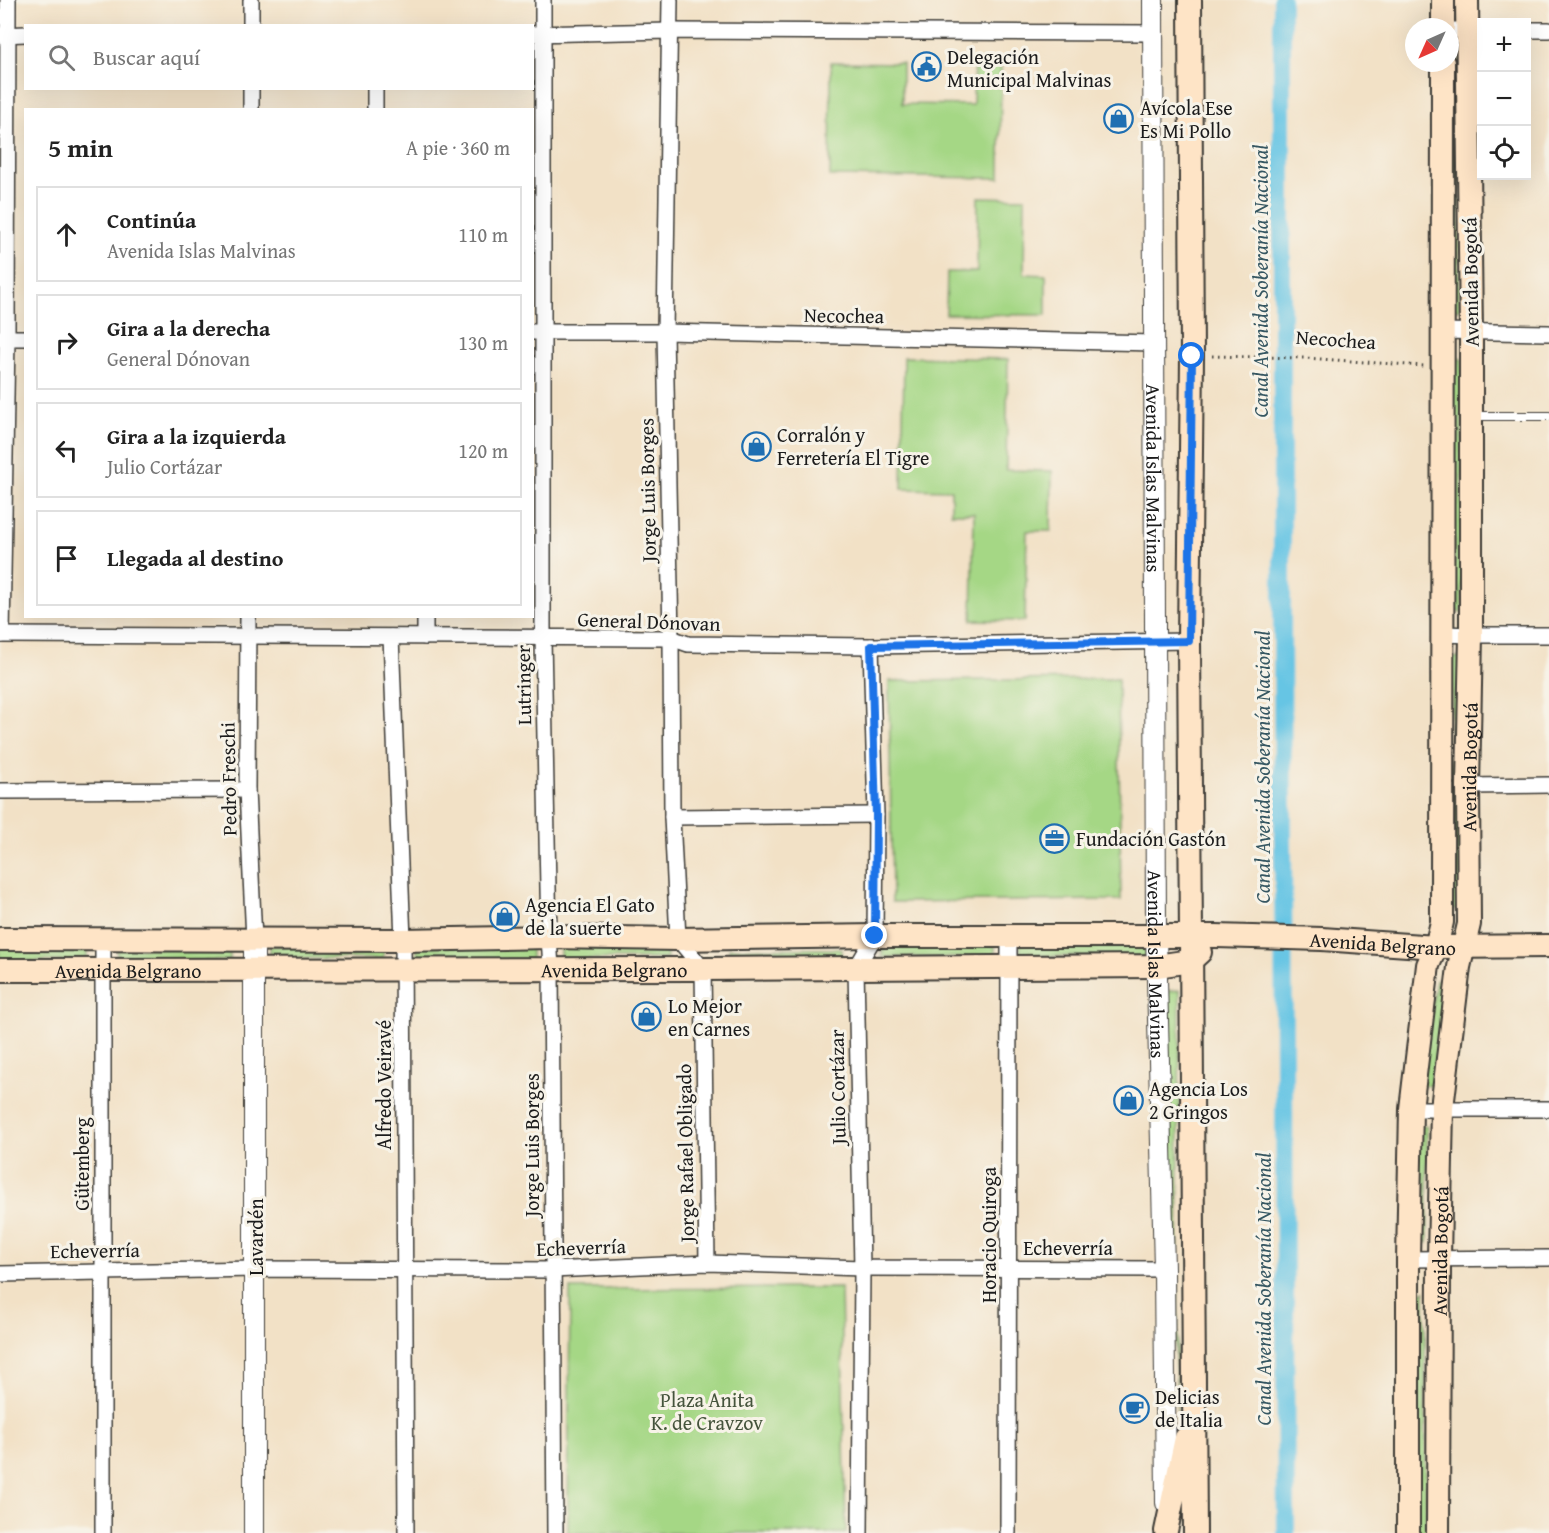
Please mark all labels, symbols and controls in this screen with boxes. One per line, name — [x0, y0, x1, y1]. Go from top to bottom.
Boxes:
north arrow — [1405, 18, 1459, 72]
map controls — [1477, 18, 1531, 180]
button: + — [1477, 18, 1531, 72]
search box — [24, 24, 534, 90]
icon: search — [45, 41, 78, 74]
text: Buscar aquí — [93, 41, 200, 73]
place label: Delegación Municipal Malvinas — [947, 42, 1112, 94]
public building icon: Delegación Municipal Malvinas — [910, 51, 942, 83]
button: − — [1477, 72, 1531, 126]
place label: Avícola Ese Es Mi Pollo — [1140, 93, 1233, 145]
shop icon: Avícola Ese Es Mi Pollo — [1103, 103, 1135, 135]
button: locate — [1477, 126, 1531, 180]
text: 5 min — [48, 128, 113, 167]
text: A pie · 360 m — [406, 133, 510, 162]
water label: Canal Avenida Soberanía Nacional — [1245, 145, 1276, 417]
text: Continúa — [107, 204, 196, 236]
street label: Avenida Bogotá — [1454, 216, 1486, 347]
icon: ahead — [50, 218, 83, 251]
text: 110 m — [458, 220, 508, 249]
text: Avenida Islas Malvinas — [107, 236, 296, 265]
street label: Necochea — [804, 300, 885, 330]
text: Gira a la derecha — [107, 312, 270, 344]
street label: Necochea — [1295, 322, 1378, 356]
icon: right — [50, 326, 83, 359]
text: 130 m — [458, 328, 508, 357]
route start — [1178, 342, 1204, 368]
text: General Dónovan — [107, 344, 250, 373]
street label: Avenida Islas Malvinas — [1140, 384, 1169, 572]
street label: Jorge Luis Borges — [631, 418, 663, 565]
text: Gira a la izquierda — [107, 420, 286, 452]
place label: Corralón y Ferretería El Tigre — [777, 420, 929, 472]
shop icon: Corralón y Ferretería El Tigre — [740, 430, 772, 462]
icon: left — [50, 434, 83, 467]
text: 120 m — [458, 436, 508, 465]
text: Julio Cortázar — [107, 452, 222, 481]
icon: arrive — [50, 542, 83, 575]
text: Llegada al destino — [107, 542, 283, 574]
street label: General Dónovan — [577, 604, 721, 638]
water label: Canal Avenida Soberanía Nacional — [1247, 631, 1278, 903]
street label: Lutringer — [508, 645, 538, 725]
street label: Avenida Bogotá — [1453, 702, 1484, 832]
street label: Pedro Freschi — [213, 721, 243, 836]
office icon: Fundación Gastón — [1039, 822, 1071, 854]
place label: Fundación Gastón — [1076, 824, 1226, 853]
street label: Avenida Islas Malvinas — [1141, 870, 1173, 1059]
place label: Agencia El Gato de la suerte — [525, 890, 655, 942]
shop icon: Agencia El Gato de la suerte — [488, 900, 520, 932]
route end — [861, 922, 887, 948]
street label: Avenida Belgrano — [1309, 924, 1456, 962]
street label: Avenida Belgrano — [55, 955, 201, 984]
street label: Avenida Belgrano — [541, 955, 687, 984]
place label: Lo Mejor en Carnes — [668, 991, 750, 1043]
shop icon: Lo Mejor en Carnes — [631, 1000, 663, 1032]
street label: Alfredo Veiravé — [369, 1020, 398, 1150]
street label: Julio Cortázar — [821, 1029, 853, 1148]
street label: Jorge Rafael Obligado — [669, 1063, 701, 1246]
street label: Jorge Luis Borges — [517, 1073, 546, 1220]
place label: Agencia Los 2 Gringos — [1149, 1074, 1248, 1126]
shop icon: Agencia Los 2 Gringos — [1112, 1084, 1144, 1116]
street label: Gütemberg — [67, 1117, 96, 1211]
water label: Canal Avenida Soberanía Nacional — [1248, 1153, 1279, 1425]
street label: Horacio Quiroga — [974, 1166, 1003, 1303]
street label: Avenida Bogotá — [1424, 1185, 1455, 1316]
street label: Lavardén — [241, 1198, 270, 1276]
street label: Echeverría — [536, 1231, 627, 1263]
street label: Echeverría — [1023, 1233, 1113, 1262]
street label: Echeverría — [50, 1235, 141, 1265]
place label: Delicias de Italia — [1155, 1382, 1223, 1434]
park label: Plaza Anita K. de Cravzov — [651, 1385, 763, 1437]
cafe icon: Delicias de Italia — [1118, 1392, 1150, 1424]

